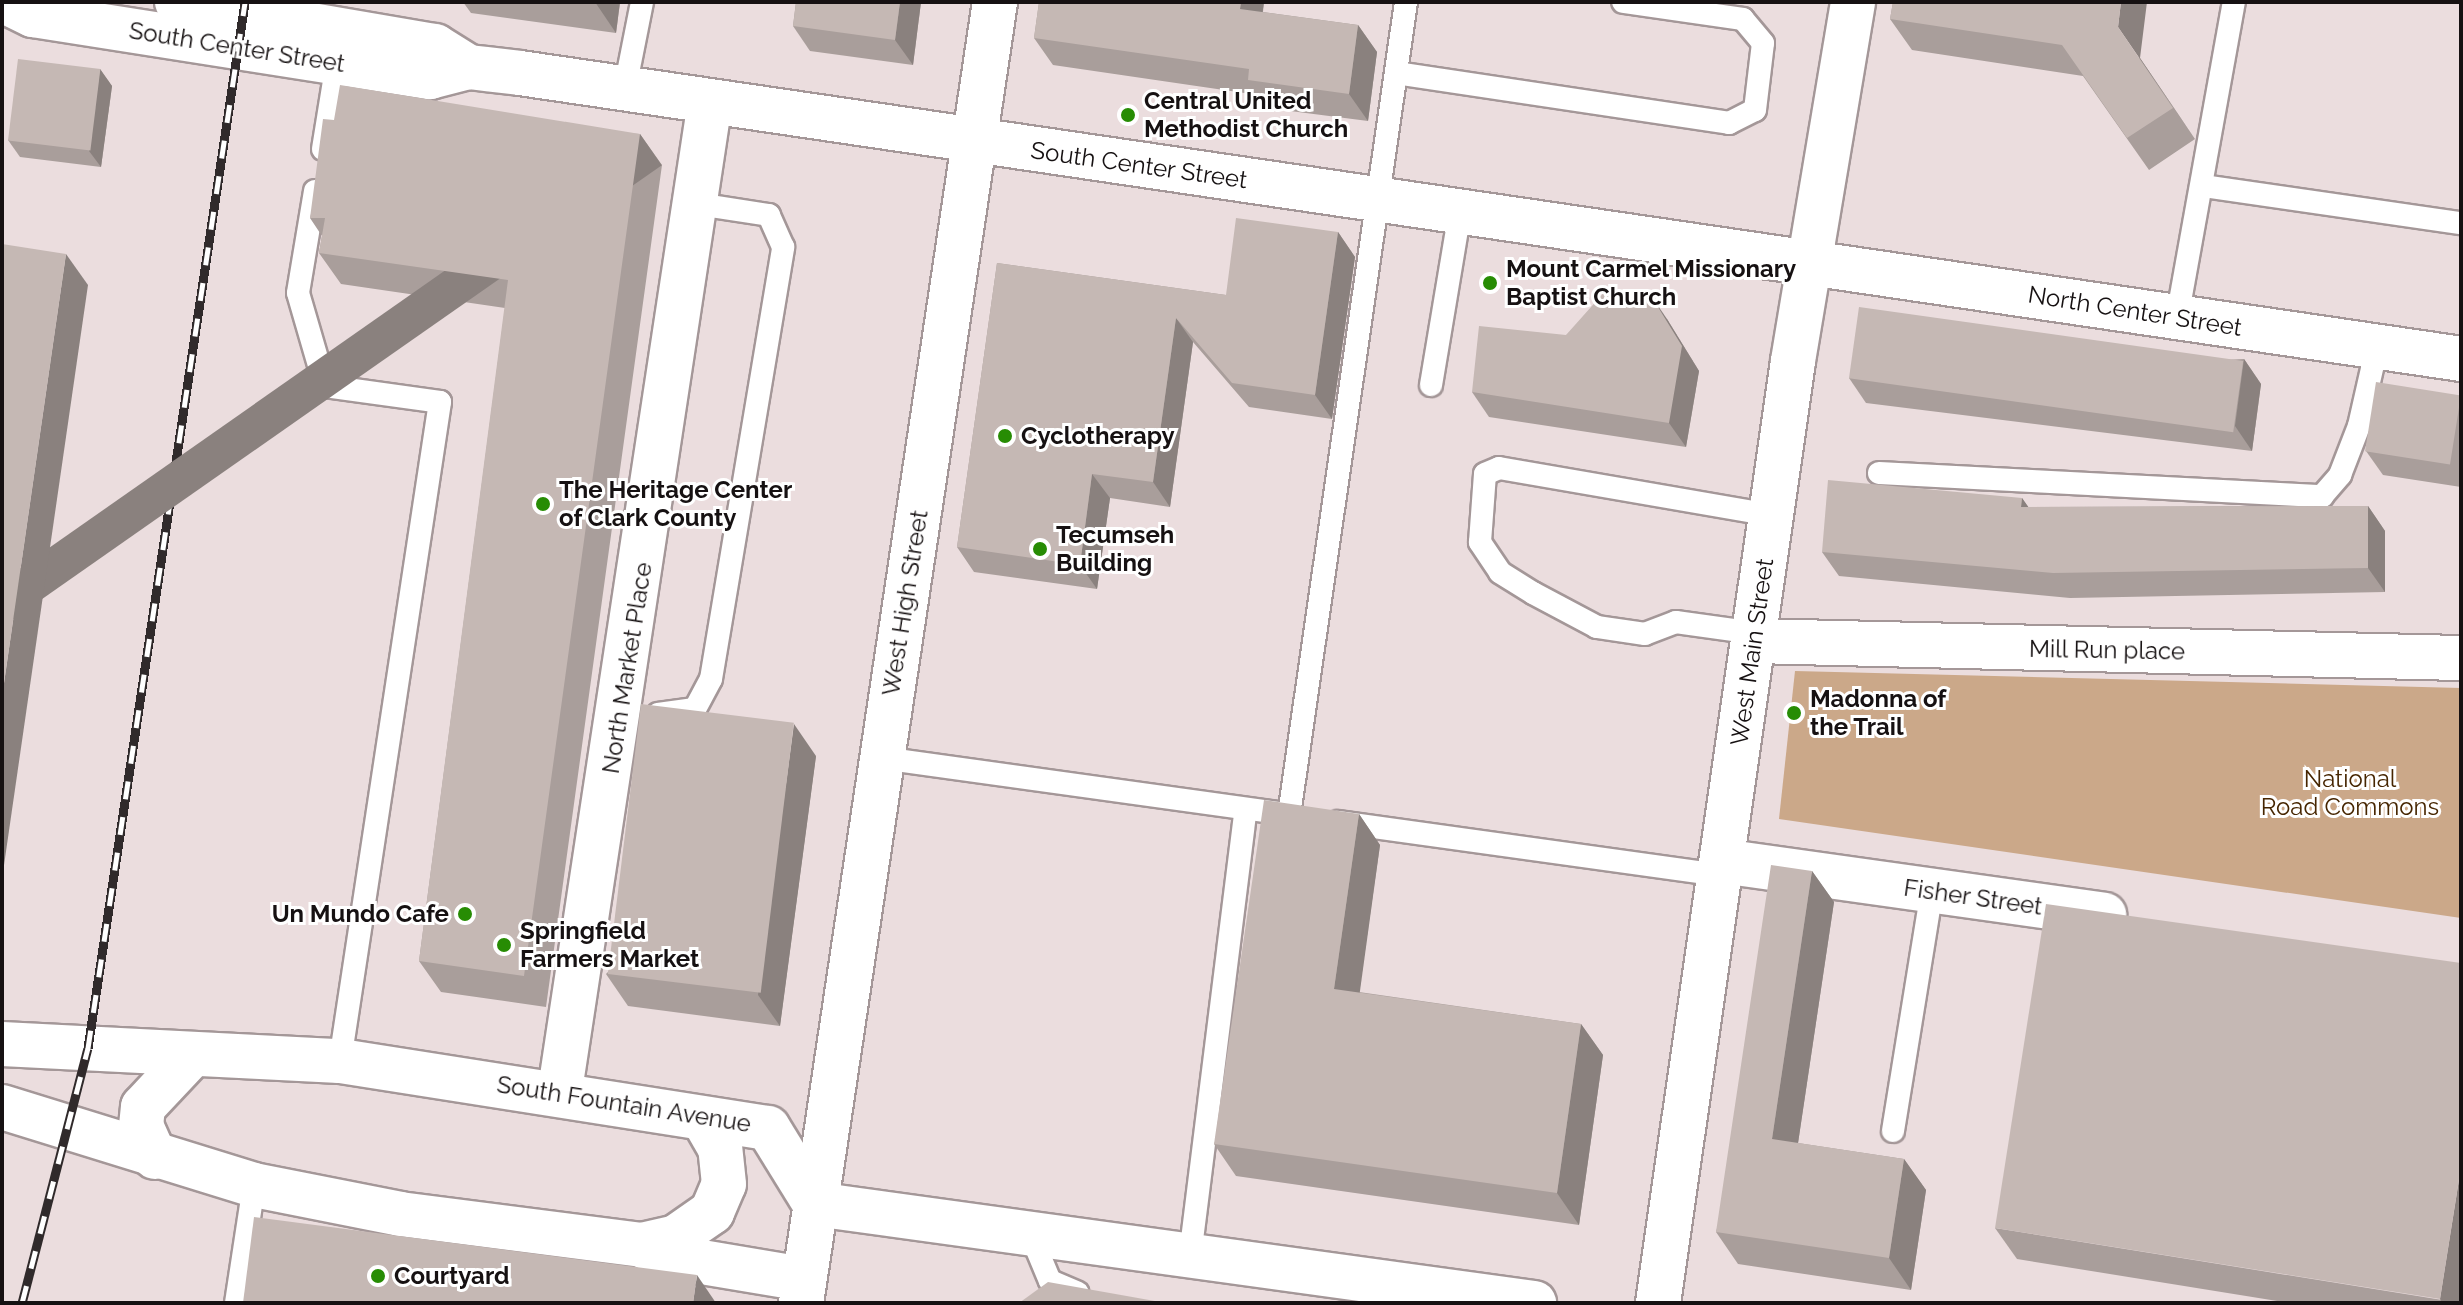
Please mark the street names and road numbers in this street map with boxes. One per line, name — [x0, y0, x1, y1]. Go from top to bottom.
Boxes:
street label: South Center Street — [127, 16, 347, 78]
street label: South Center Street — [1029, 136, 1249, 194]
street label: North Center Street — [2026, 280, 2244, 342]
street label: West High Street — [876, 508, 934, 698]
street label: West Main Street — [1725, 556, 1779, 748]
street label: North Market Place — [596, 560, 658, 776]
street label: Mill Run place — [2028, 634, 2186, 666]
street label: Fisher Street — [1902, 873, 2044, 921]
street label: South Fountain Avenue — [494, 1070, 754, 1138]

